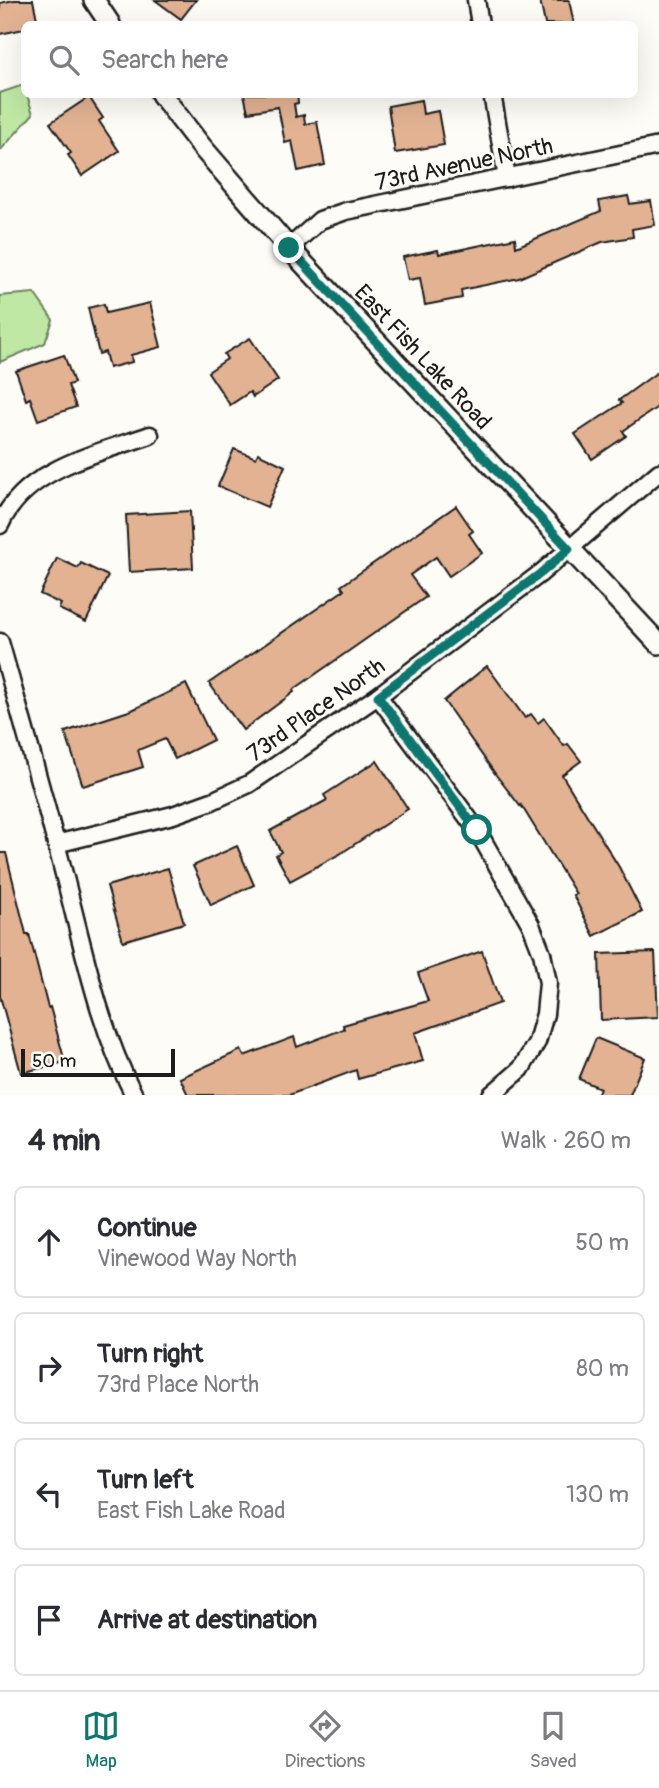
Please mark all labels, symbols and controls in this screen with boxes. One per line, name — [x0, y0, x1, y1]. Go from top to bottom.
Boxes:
search box — [21, 21, 638, 98]
icon: search — [45, 41, 83, 79]
text: Search here — [101, 44, 228, 76]
street label: 73rd Avenue North — [373, 131, 555, 197]
route end — [273, 232, 304, 263]
street label: East Fish Lake Road — [348, 278, 498, 436]
street label: 73rd Place North — [241, 652, 391, 768]
route start — [461, 814, 492, 845]
scale bar — [21, 1046, 175, 1078]
text: 50 m — [32, 1049, 76, 1073]
text: 4 min — [28, 1122, 101, 1159]
text: Walk · 260 m — [501, 1126, 631, 1155]
text: Continue — [97, 1212, 197, 1244]
icon: ahead — [30, 1223, 68, 1261]
text: 50 m — [575, 1228, 629, 1257]
text: Vinewood Way North — [97, 1244, 297, 1273]
text: Turn right — [97, 1338, 203, 1370]
icon: right — [30, 1349, 68, 1387]
text: 80 m — [576, 1354, 629, 1383]
text: 73rd Place North — [97, 1370, 259, 1399]
text: Turn left — [97, 1464, 193, 1496]
icon: left — [30, 1475, 68, 1513]
text: 130 m — [566, 1480, 629, 1509]
text: East Fish Lake Road — [97, 1496, 285, 1525]
icon: arrive — [30, 1601, 68, 1639]
text: Arrive at destination — [97, 1604, 317, 1636]
tab: Map — [82, 1707, 120, 1773]
tab: Directions — [285, 1707, 365, 1773]
tab: Saved — [530, 1707, 577, 1773]

